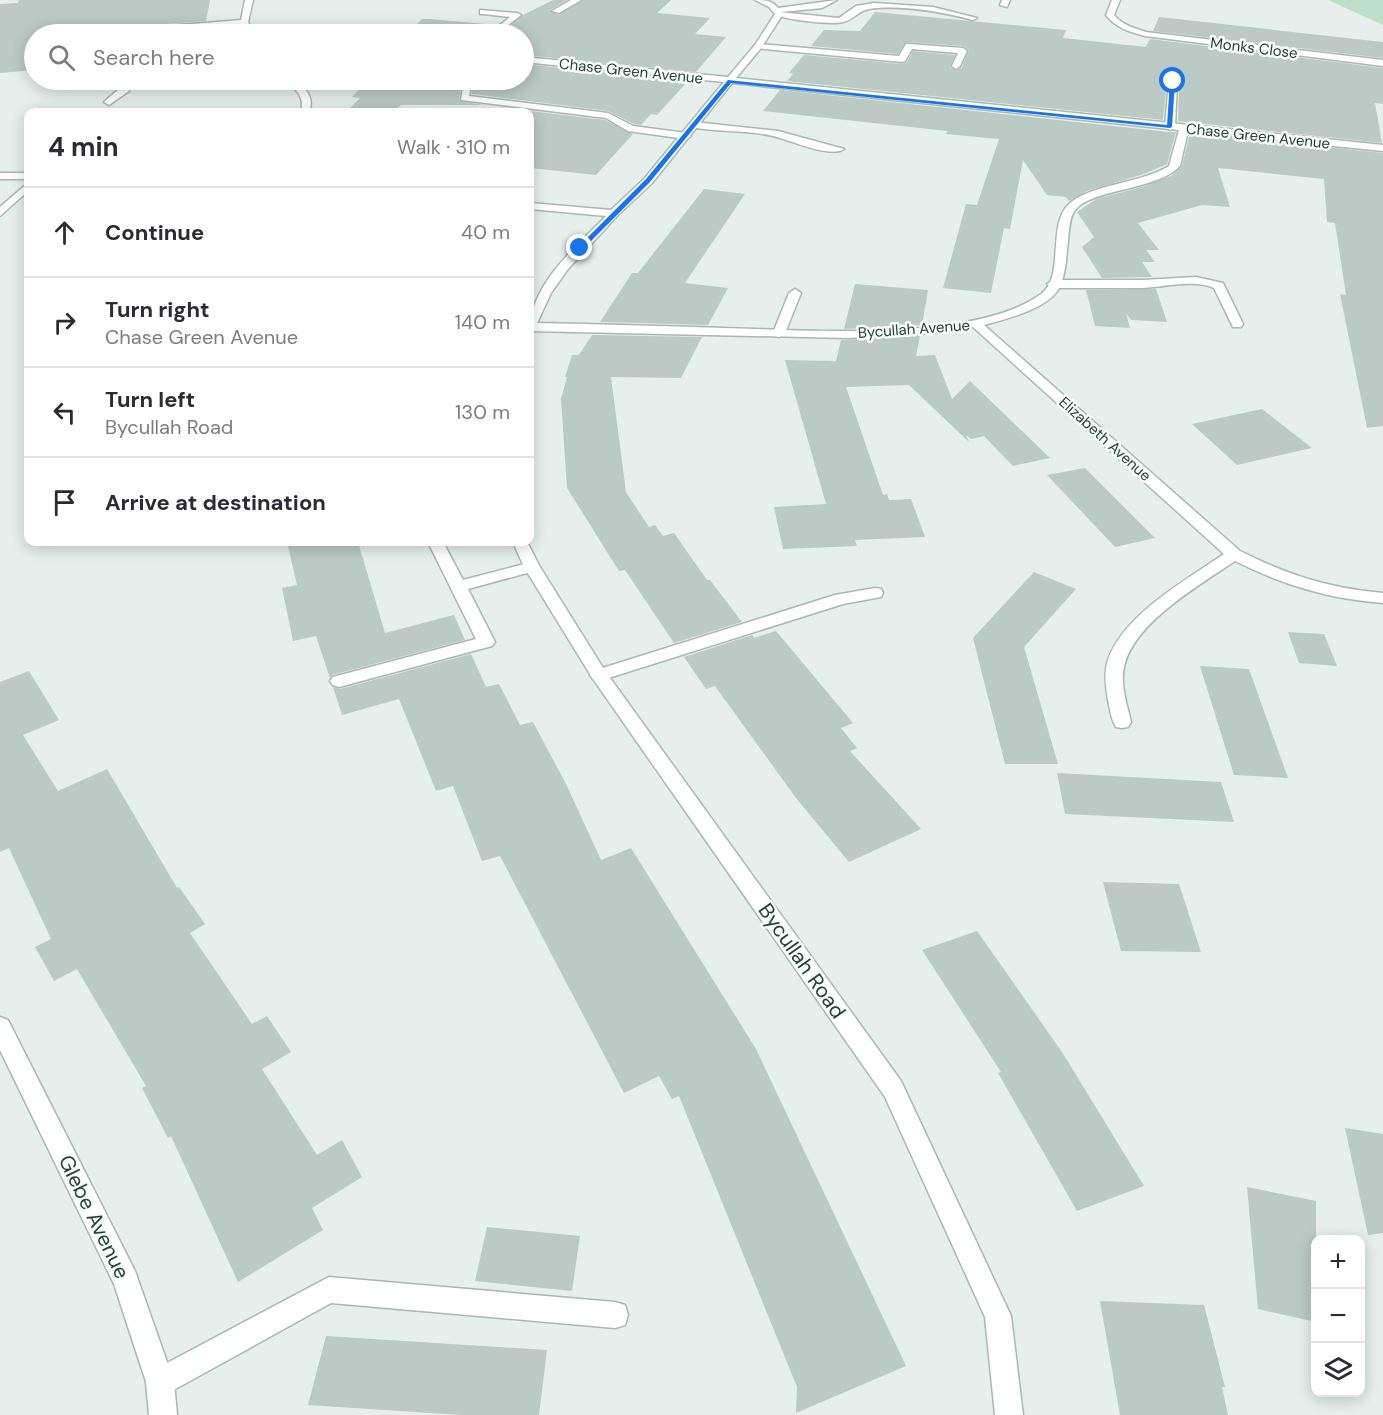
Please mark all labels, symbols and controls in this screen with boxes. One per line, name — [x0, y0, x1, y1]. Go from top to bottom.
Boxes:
search box — [24, 24, 534, 90]
street label: Monks Close — [1209, 33, 1299, 63]
icon: search — [45, 41, 78, 74]
text: Search here — [93, 43, 214, 72]
street label: Chase Green Avenue — [558, 53, 704, 89]
route start — [1159, 67, 1185, 93]
street label: Chase Green Avenue — [1185, 118, 1331, 154]
text: 4 min — [48, 130, 119, 164]
text: Walk · 310 m — [397, 134, 510, 160]
icon: ahead — [48, 216, 81, 249]
text: Continue — [105, 218, 204, 247]
text: 40 m — [461, 219, 510, 245]
route end — [566, 234, 592, 260]
text: Turn right — [105, 295, 210, 324]
icon: right — [48, 306, 81, 339]
text: 140 m — [455, 309, 510, 335]
street label: Bycullah Avenue — [857, 315, 971, 343]
text: Chase Green Avenue — [105, 324, 298, 350]
text: Turn left — [105, 385, 195, 414]
street label: Elizabeth Avenue — [1055, 392, 1155, 486]
icon: left — [48, 396, 81, 429]
text: 130 m — [455, 399, 510, 425]
text: Bycullah Road — [105, 414, 233, 440]
icon: arrive — [48, 486, 81, 519]
text: Arrive at destination — [105, 488, 326, 517]
street label: Bycullah Road — [752, 898, 852, 1024]
street label: Glebe Avenue — [52, 1150, 136, 1284]
map controls — [1311, 1235, 1365, 1397]
button: + — [1311, 1235, 1365, 1289]
button: − — [1311, 1289, 1365, 1343]
button: layers — [1311, 1343, 1365, 1397]

